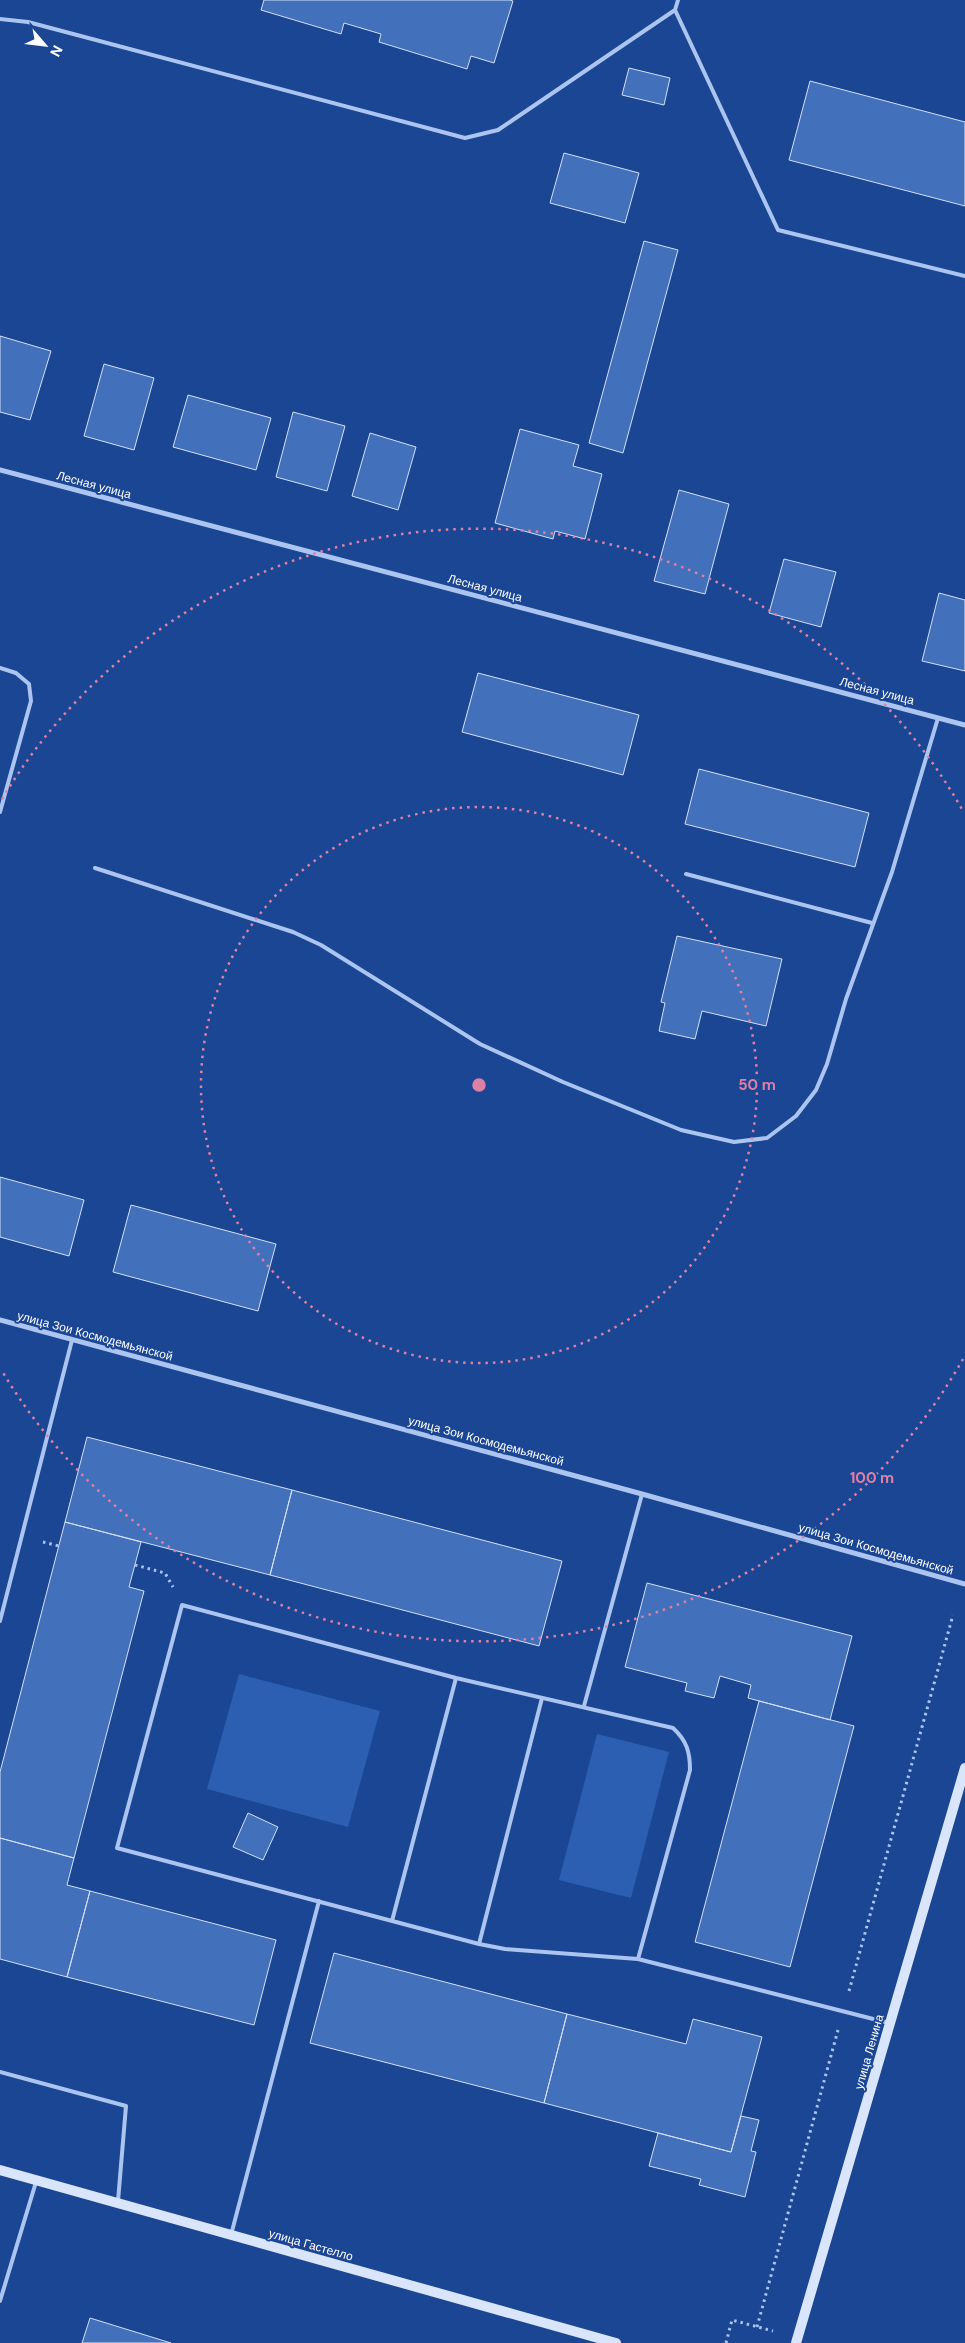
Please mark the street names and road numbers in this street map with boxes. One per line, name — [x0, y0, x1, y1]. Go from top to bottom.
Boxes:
street label: Лесная улица — [55, 467, 133, 503]
street label: Лесная улица — [446, 570, 524, 606]
street label: Лесная улица — [838, 673, 916, 709]
street label: улица Зои Космодемьянской — [15, 1308, 175, 1364]
street label: улица Зои Космодемьянской — [406, 1413, 566, 1469]
street label: улица Зои Космодемьянской — [797, 1519, 955, 1579]
street label: улица Ленина — [851, 2012, 887, 2091]
street label: улица Гастелло — [267, 2225, 355, 2265]

